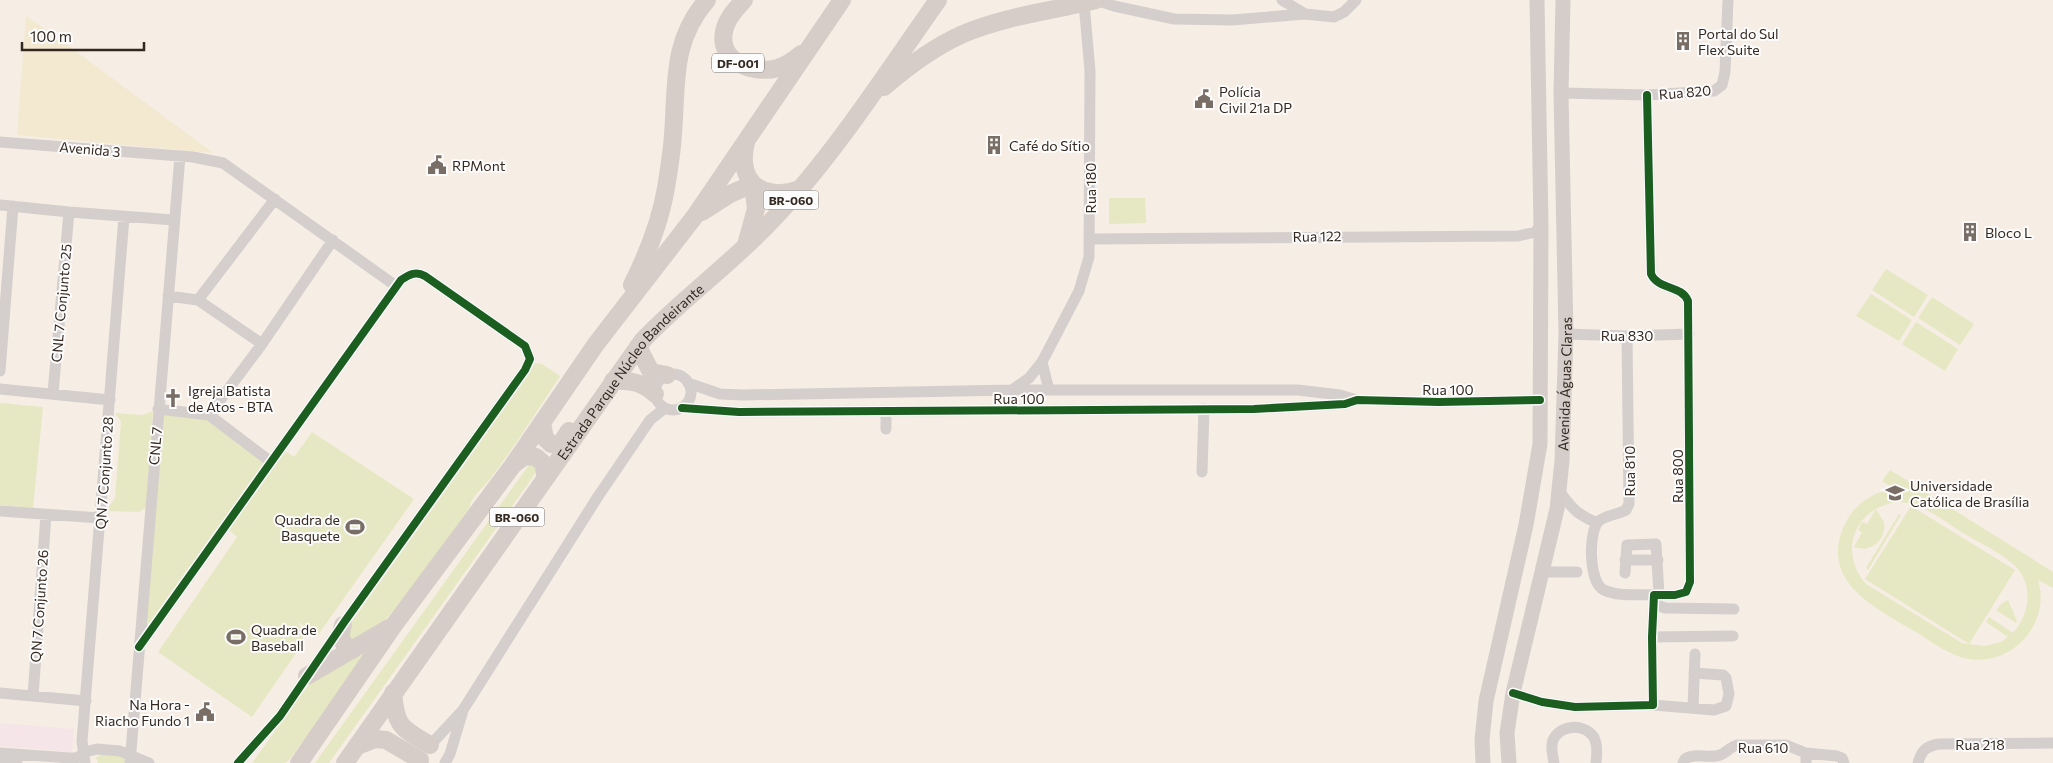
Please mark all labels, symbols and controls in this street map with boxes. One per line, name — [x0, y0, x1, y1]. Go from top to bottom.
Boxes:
scale bar — [22, 20, 145, 52]
place label: Portal do Sul Flex Suite — [1698, 25, 1779, 58]
text: 100 m — [30, 27, 72, 45]
building icon: Portal do Sul Flex Suite — [1672, 30, 1694, 52]
road number: DF-001 — [712, 54, 764, 72]
street label: Rua 820 — [1658, 81, 1712, 103]
place label: Polícia Civil 21a DP — [1219, 83, 1292, 116]
public building icon: Polícia Civil 21a DP — [1193, 88, 1215, 110]
building icon: Café do Sítio — [983, 134, 1005, 156]
place label: Café do Sítio — [1009, 137, 1090, 154]
street label: Avenida 3 — [59, 138, 121, 160]
public building icon: RPMont — [426, 154, 448, 176]
place label: RPMont — [452, 157, 506, 174]
street label: Rua 180 — [1082, 163, 1099, 213]
road number: BR-060 — [764, 190, 818, 210]
building icon: Bloco L — [1959, 221, 1981, 243]
place label: Bloco L — [1985, 224, 2032, 241]
street label: Rua 122 — [1293, 227, 1342, 245]
street label: CNL 7 Conjunto 25 — [47, 243, 75, 363]
street label: Estrada Parque Núcleo Bandeirante — [553, 280, 707, 463]
street label: Avenida Águas Claras — [1554, 317, 1575, 451]
street label: Rua 830 — [1601, 327, 1653, 344]
street label: Rua 100 — [1422, 381, 1474, 398]
place label: Igreja Batista de Atos - BTA — [188, 382, 273, 415]
church icon: Igreja Batista de Atos - BTA — [162, 387, 184, 409]
street label: Rua 100 — [993, 390, 1045, 407]
street label: QN 7 Conjunto 28 — [92, 416, 116, 530]
street label: CNL 7 — [145, 426, 165, 466]
street label: Rua 810 — [1621, 446, 1638, 496]
street label: Rua 800 — [1669, 449, 1686, 503]
place label: Universidade Católica de Brasília — [1910, 477, 2029, 510]
school or university icon: Universidade Católica de Brasília — [1884, 482, 1906, 504]
road number: BR-060 — [490, 508, 544, 526]
place label: Quadra de Basquete — [274, 511, 340, 544]
sports icon: Quadra de Basquete — [344, 516, 366, 538]
street label: QN 7 Conjunto 26 — [27, 549, 51, 663]
place label: Quadra de Baseball — [251, 621, 317, 654]
sports icon: Quadra de Baseball — [225, 626, 247, 648]
place label: Na Hora - Riacho Fundo 1 — [95, 696, 190, 729]
public building icon: Na Hora - Riacho Fundo 1 — [194, 701, 216, 723]
street label: Rua 218 — [1955, 736, 2005, 753]
street label: Rua 610 — [1738, 739, 1788, 756]

